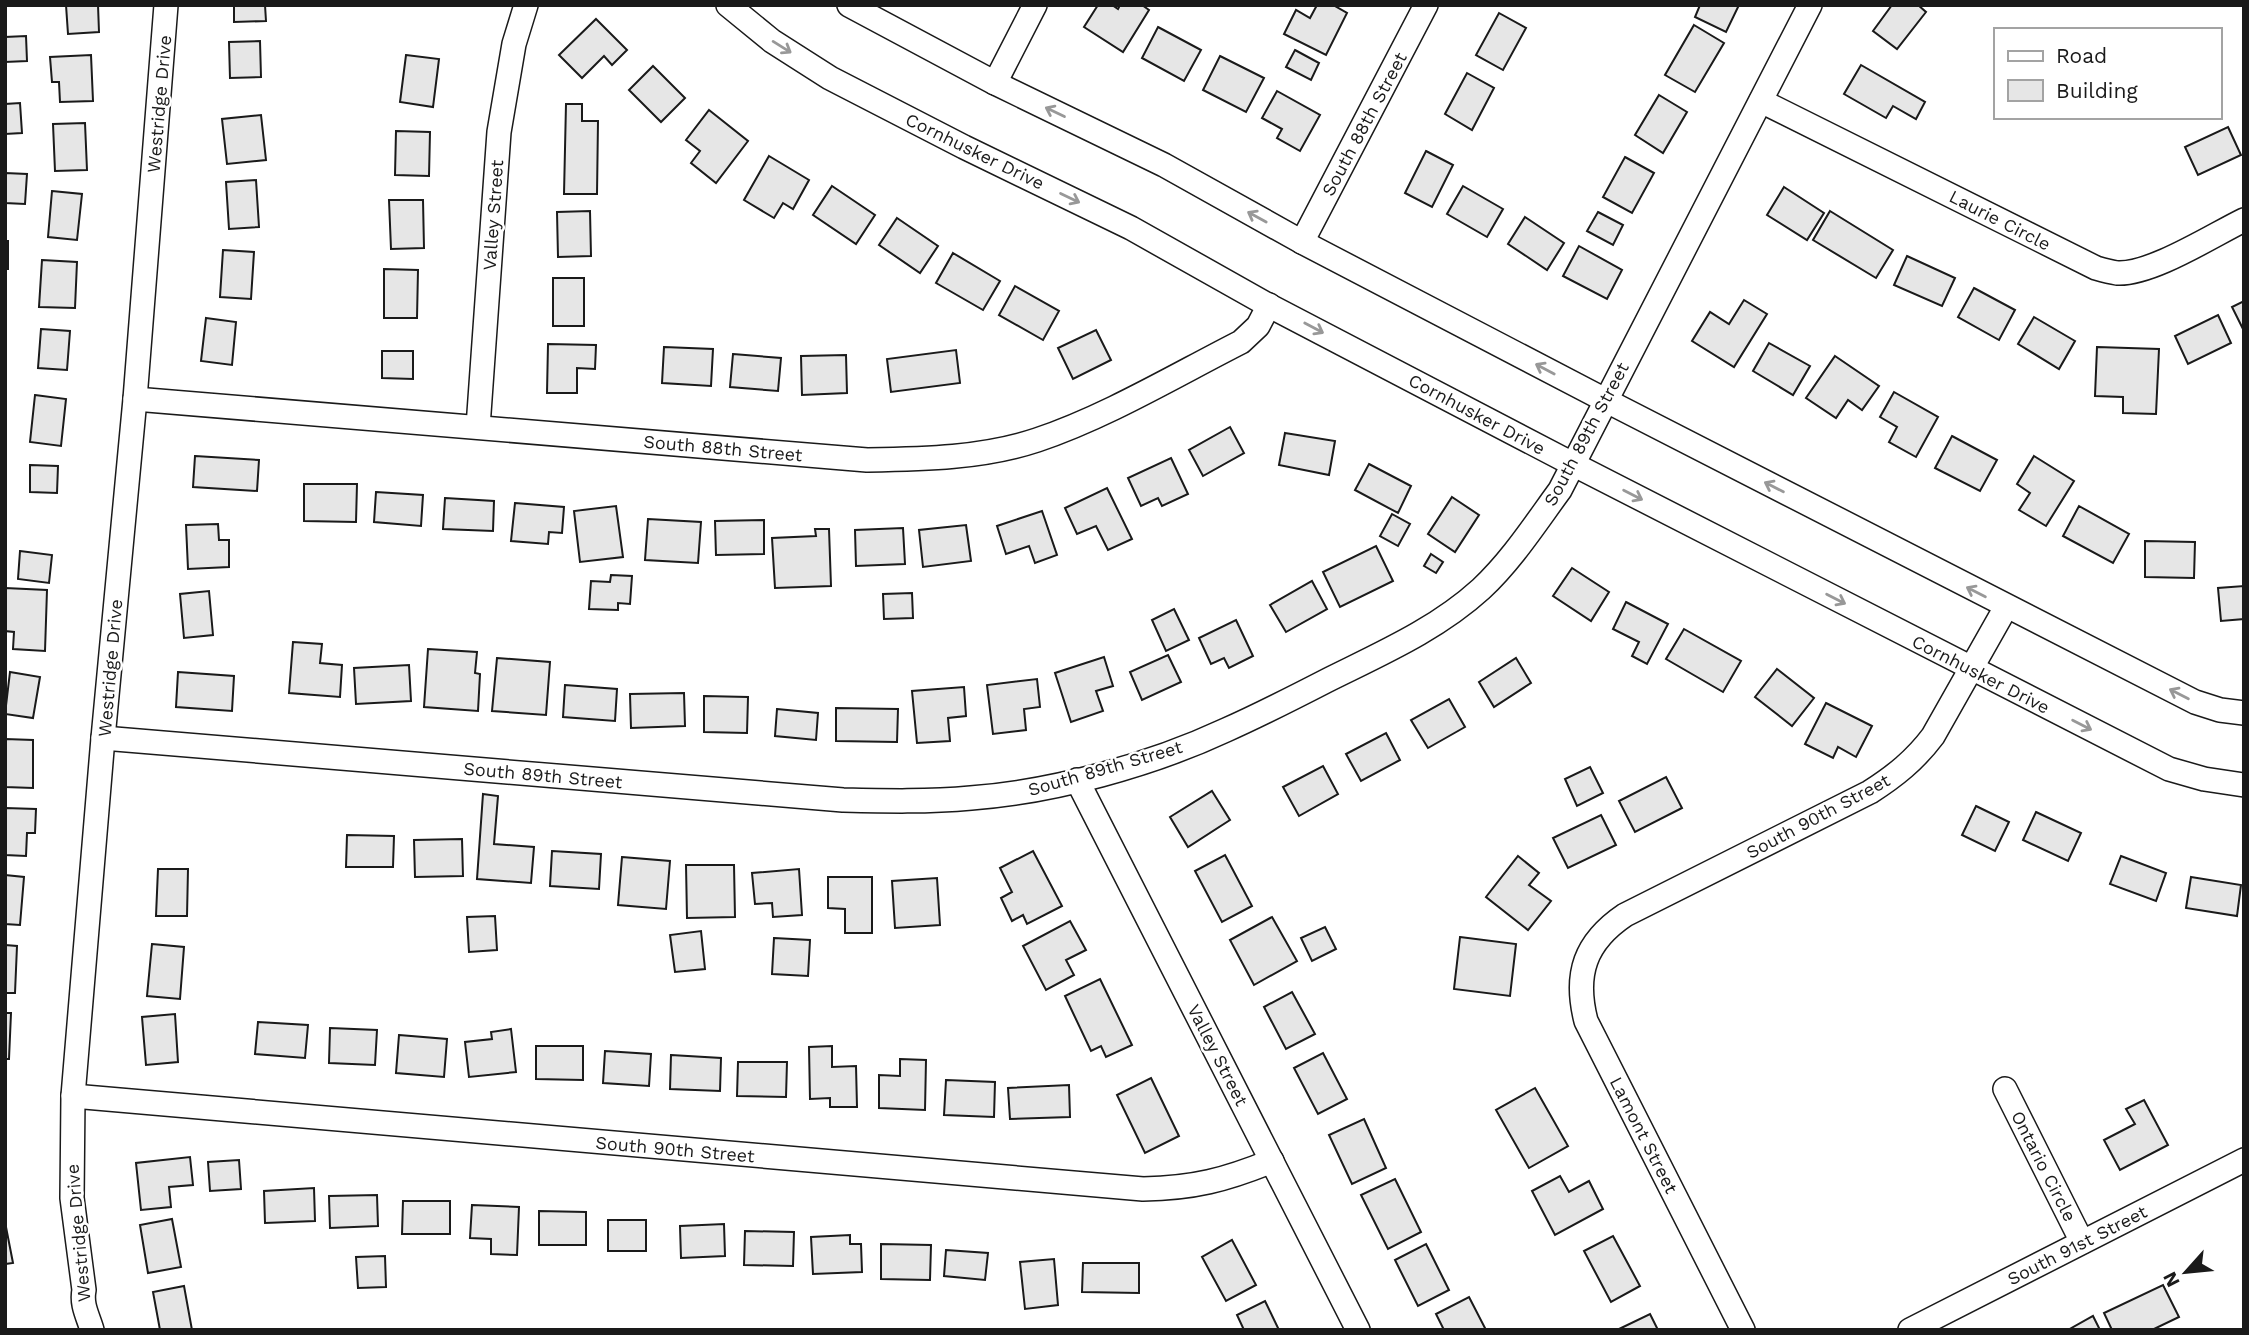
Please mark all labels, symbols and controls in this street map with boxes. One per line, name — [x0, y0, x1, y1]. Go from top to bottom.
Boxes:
legend — [1994, 28, 2221, 119]
street label: Westridge Drive — [143, 34, 175, 174]
one-way arrow — [771, 41, 791, 55]
text: Road — [2056, 43, 2107, 68]
street label: South 88th Street — [1317, 48, 1411, 199]
text: Building — [2056, 78, 2138, 103]
one-way arrow — [1045, 104, 1066, 118]
street label: Cornhusker Drive — [902, 108, 1048, 194]
street label: Valley Street — [479, 159, 507, 271]
street label: Laurie Circle — [1946, 185, 2054, 255]
one-way arrow — [1059, 192, 1080, 206]
one-way arrow — [1247, 210, 1268, 223]
one-way arrow — [1303, 322, 1324, 336]
street label: South 89th Street — [1539, 358, 1633, 509]
one-way arrow — [1535, 362, 1556, 375]
street label: Cornhusker Drive — [1405, 369, 1549, 459]
street label: South 88th Street — [643, 431, 804, 465]
one-way arrow — [1764, 480, 1784, 494]
one-way arrow — [1623, 488, 1643, 502]
one-way arrow — [1966, 584, 1987, 598]
one-way arrow — [1825, 593, 1845, 607]
street label: Westridge Drive — [94, 598, 126, 738]
street label: Cornhusker Drive — [1909, 630, 2053, 718]
one-way arrow — [2169, 687, 2190, 701]
one-way arrow — [2071, 719, 2092, 733]
street label: South 89th Street — [1025, 736, 1185, 800]
street label: South 89th Street — [463, 758, 624, 792]
street label: South 90th Street — [1743, 769, 1894, 863]
street label: Valley Street — [1183, 1001, 1253, 1110]
street label: Lamont Street — [1606, 1073, 1683, 1197]
street label: Ontario Circle — [2007, 1107, 2081, 1225]
street label: South 90th Street — [595, 1132, 756, 1166]
street label: Westridge Drive — [62, 1163, 94, 1303]
street label: South 91st Street — [2004, 1201, 2151, 1289]
north arrow — [2151, 1237, 2221, 1307]
text: N — [2158, 1268, 2185, 1291]

